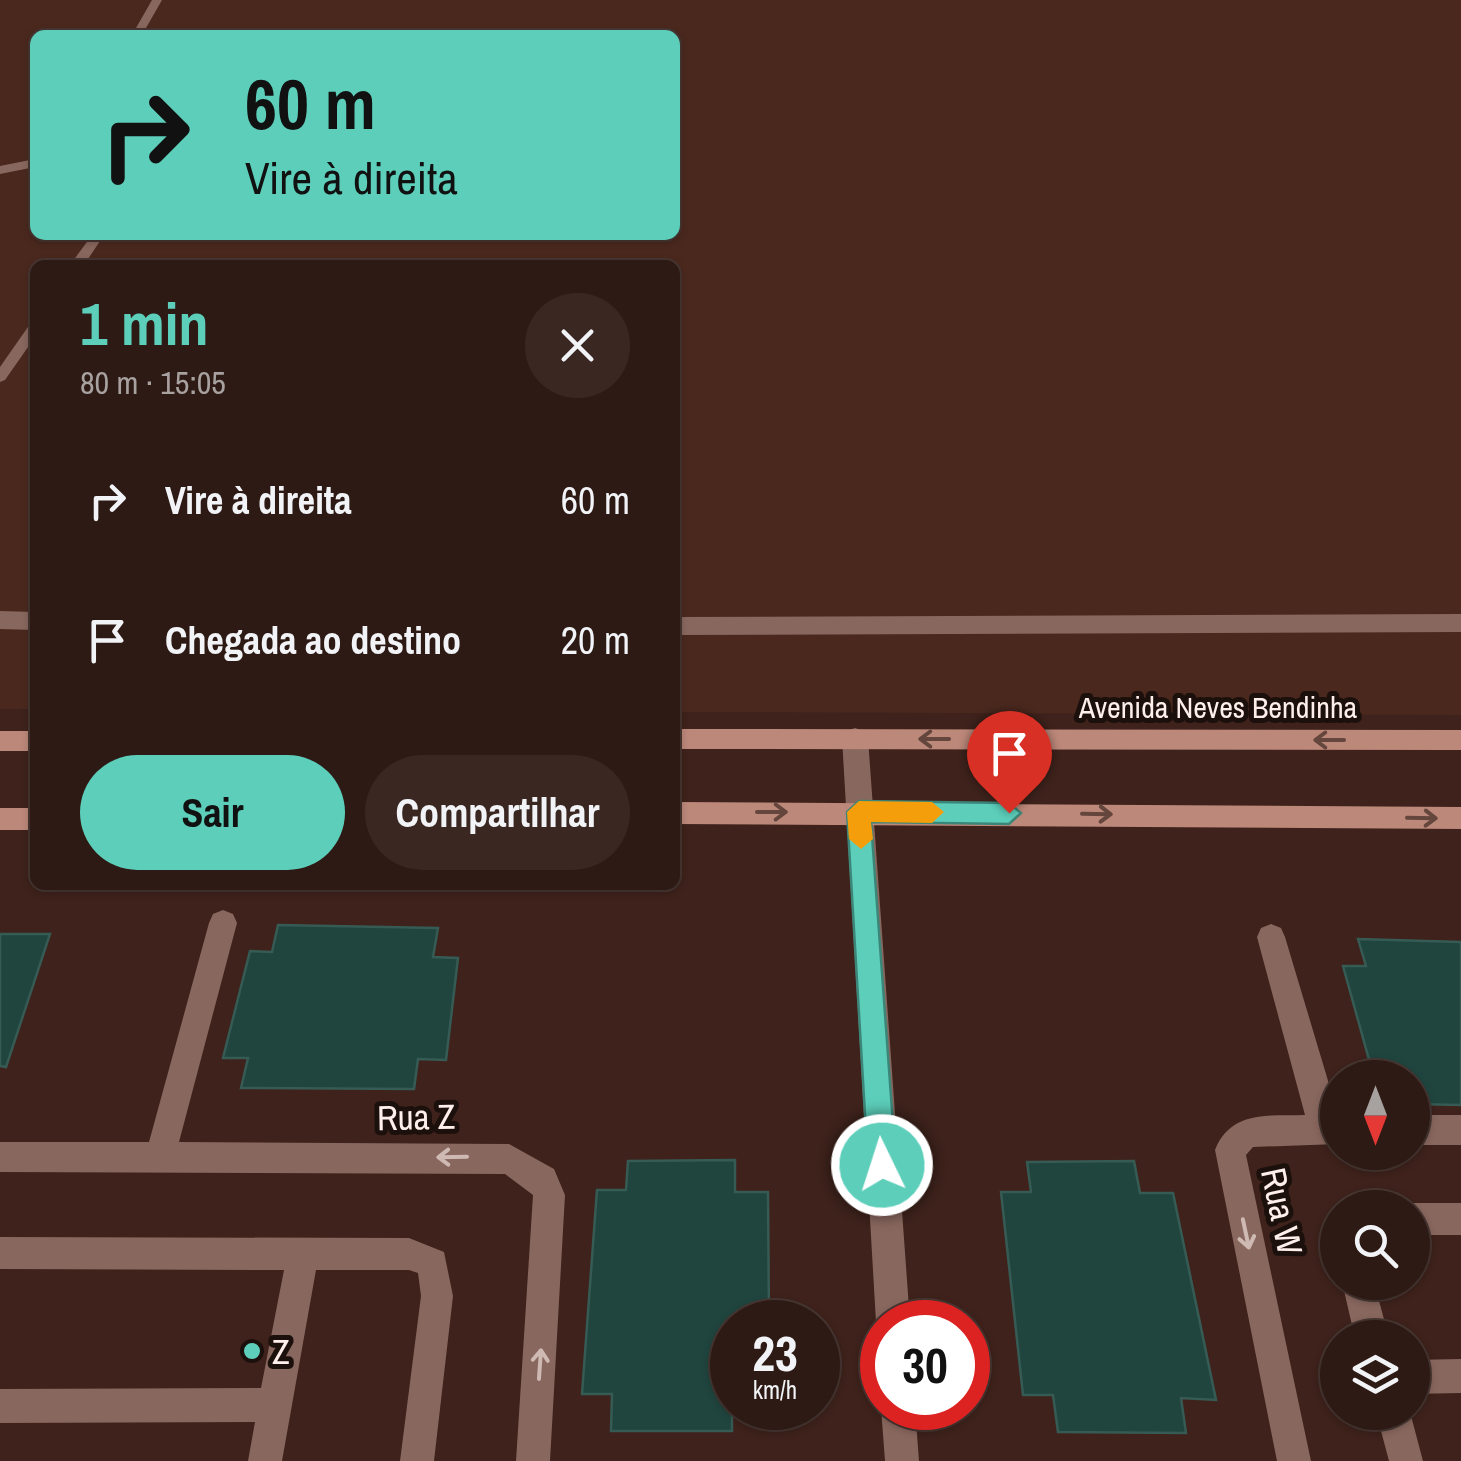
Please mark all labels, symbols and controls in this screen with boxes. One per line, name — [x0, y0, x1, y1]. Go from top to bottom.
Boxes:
text: 60 m — [245, 57, 376, 151]
icon: right — [80, 70, 210, 200]
text: Vire à direita — [245, 147, 458, 208]
text: 1 min — [80, 283, 209, 364]
button: close — [525, 293, 630, 398]
text: 80 m · 15:05 — [80, 361, 226, 404]
icon: right — [80, 473, 135, 528]
text: Vire à direita — [165, 475, 352, 526]
text: 60 m — [561, 475, 630, 526]
icon: arrive — [80, 613, 135, 668]
text: Chegada ao destino — [165, 615, 461, 666]
text: 20 m — [561, 615, 630, 666]
street label: Avenida Neves Bendinha — [1078, 687, 1358, 727]
pin — [967, 711, 1052, 814]
icon: arrive — [982, 726, 1037, 781]
one-way arrow — [918, 730, 950, 748]
one-way arrow — [1313, 730, 1346, 750]
button: Sair — [80, 755, 345, 870]
button: Compartilhar — [365, 755, 630, 870]
one-way arrow — [756, 802, 788, 822]
one-way arrow — [1080, 804, 1113, 824]
one-way arrow — [1406, 808, 1438, 827]
north arrow — [1320, 1060, 1430, 1170]
map controls — [1320, 1060, 1430, 1430]
street label: Rua Z — [377, 1093, 455, 1141]
position arrow — [830, 1113, 934, 1217]
one-way arrow — [436, 1148, 468, 1166]
street label: Rua W — [1250, 1163, 1314, 1259]
button: search — [1320, 1190, 1430, 1300]
one-way arrow — [1238, 1217, 1256, 1249]
speed limit sign: 30 — [860, 1300, 990, 1430]
text: 23 — [752, 1319, 798, 1387]
button: layers — [1320, 1320, 1430, 1430]
place label: Z — [272, 1328, 290, 1375]
marker: Z — [241, 1340, 263, 1362]
one-way arrow — [530, 1348, 549, 1380]
text: km/h — [753, 1373, 797, 1407]

